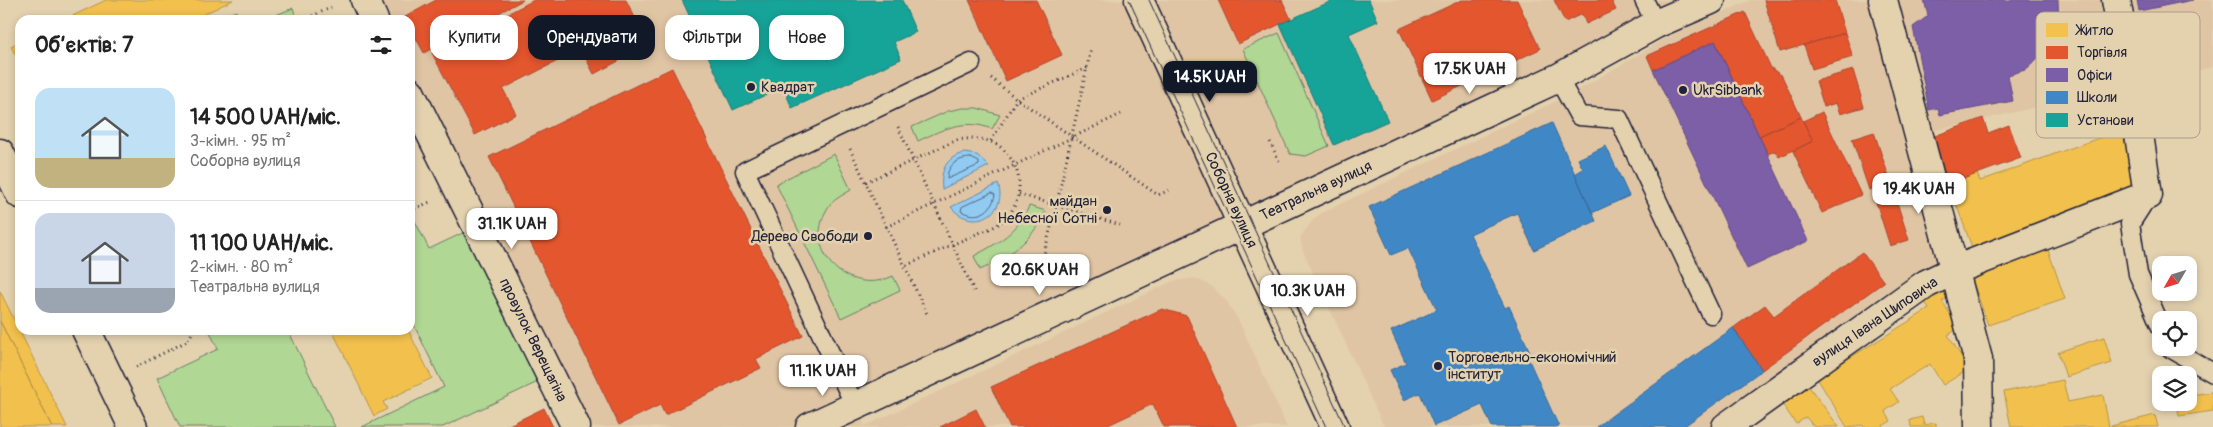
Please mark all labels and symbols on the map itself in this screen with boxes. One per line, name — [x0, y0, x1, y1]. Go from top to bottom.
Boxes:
legend — [2036, 12, 2200, 138]
text: Житло — [2075, 22, 2114, 39]
text: Торгівля — [2077, 44, 2127, 61]
pin: 17.5K UAH — [1413, 52, 1527, 95]
pin: 14.5K UAH — [1153, 61, 1267, 103]
text: Офіси — [2077, 67, 2112, 84]
place label: Квадрат — [761, 78, 815, 97]
marker: Квадрат — [745, 81, 757, 93]
place label: UkrSibbank — [1693, 81, 1763, 100]
marker: UkrSibbank — [1677, 84, 1689, 96]
text: Школи — [2077, 89, 2117, 106]
text: Установи — [2077, 112, 2133, 129]
street label: Соборна вулиця — [1201, 149, 1261, 251]
street label: Театральна вулиця — [1257, 157, 1375, 225]
pin: 19.4K UAH — [1862, 172, 1976, 215]
place label: майдан Небесної Сотні — [998, 192, 1097, 228]
marker: майдан Небесної Сотні — [1101, 204, 1113, 216]
pin: 31.1K UAH — [455, 208, 569, 250]
place label: Дерево Свободи — [750, 227, 858, 246]
marker: Дерево Свободи — [862, 230, 874, 242]
pin: 20.6K UAH — [983, 254, 1097, 296]
north arrow — [2152, 256, 2198, 301]
street label: вулиця Івана Шиповича — [1809, 273, 1942, 371]
pin: 10.3K UAH — [1251, 274, 1365, 317]
street label: провулок Верещагіна — [495, 275, 571, 405]
place label: Торговельно-економічний інститут — [1448, 348, 1616, 384]
pin: 11.1K UAH — [766, 354, 880, 397]
marker: Торговельно-економічний інститут — [1432, 360, 1444, 372]

